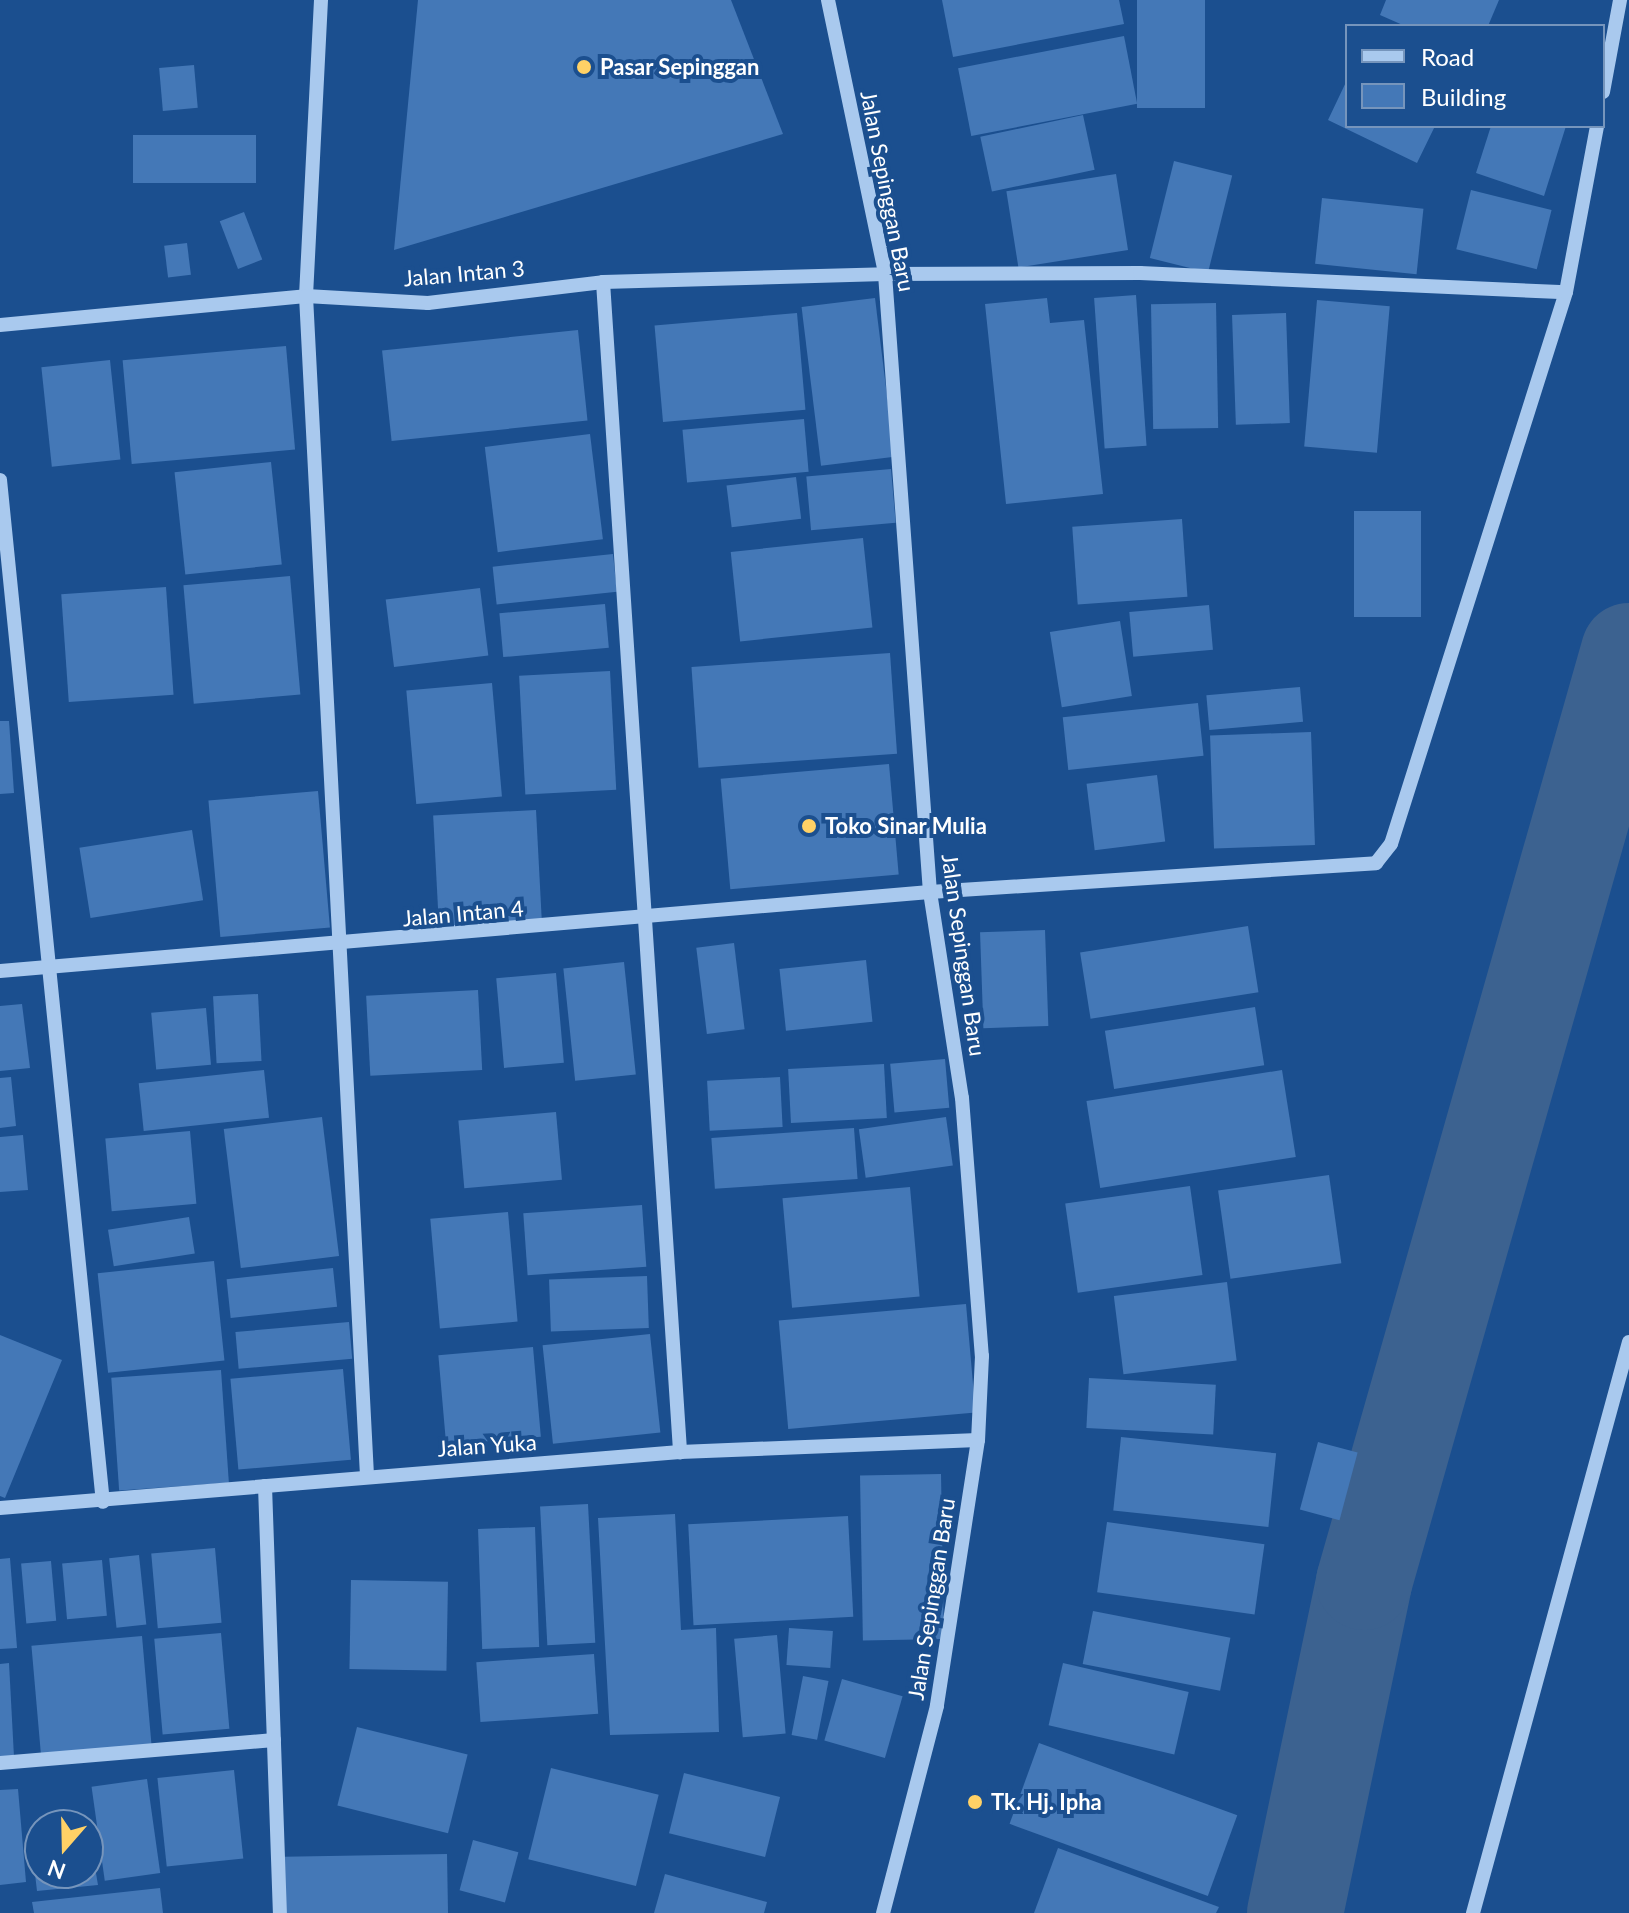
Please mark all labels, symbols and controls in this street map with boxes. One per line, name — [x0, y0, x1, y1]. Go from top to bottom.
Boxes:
legend — [1345, 24, 1605, 128]
text: Road — [1421, 42, 1474, 71]
place label: Pasar Sepinggan — [600, 54, 760, 80]
marker: Pasar Sepinggan — [575, 58, 593, 76]
text: Building — [1421, 82, 1506, 111]
street label: Jalan Sepinggan Baru — [856, 88, 920, 294]
street label: Jalan Intan 3 — [402, 255, 526, 291]
place label: Toko Sinar Mulia — [825, 813, 987, 839]
marker: Toko Sinar Mulia — [800, 817, 818, 835]
street label: Jalan Sepinggan Baru — [937, 852, 991, 1058]
street label: Jalan Intan 4 — [401, 895, 525, 931]
street label: Jalan Yuka — [436, 1428, 538, 1462]
street label: Jalan Sepinggan Baru — [902, 1496, 960, 1702]
place label: Tk. Hj. Ipha — [991, 1789, 1102, 1815]
marker: Tk. Hj. Ipha — [966, 1793, 984, 1811]
north arrow — [24, 1809, 104, 1889]
text: N — [44, 1855, 69, 1886]

